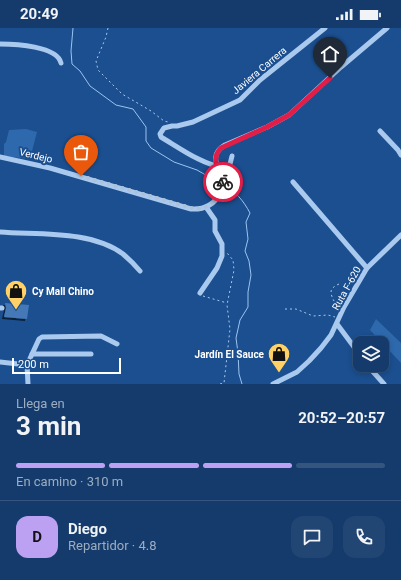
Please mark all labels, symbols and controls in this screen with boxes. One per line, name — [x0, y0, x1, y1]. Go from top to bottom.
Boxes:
text: 20:49 — [20, 5, 59, 23]
pin — [313, 37, 347, 78]
icon: home — [319, 43, 341, 65]
street label: Javiera Carrera — [230, 45, 289, 96]
pin — [64, 135, 98, 176]
icon: bag — [70, 141, 92, 163]
street label: Verdejo — [18, 146, 54, 165]
courier — [203, 162, 243, 202]
icon: bike — [212, 171, 234, 193]
street label: Ruta F-620 — [330, 264, 363, 312]
shop icon: Cy Mall Chino — [3, 278, 29, 311]
place label: Cy Mall Chino — [32, 286, 94, 297]
map controls — [353, 336, 389, 372]
button: layers — [353, 336, 389, 372]
shop icon: Jardín El Sauce — [266, 341, 292, 374]
place label: Jardín El Sauce — [195, 349, 265, 360]
scale bar — [12, 356, 121, 375]
text: 200 m — [18, 358, 49, 371]
text: Llega en — [16, 396, 65, 411]
text: 20:52–20:57 — [298, 409, 385, 427]
text: 3 min — [16, 411, 81, 441]
text: En camino · 310 m — [16, 474, 123, 489]
button: chat — [291, 516, 333, 558]
button: phone — [343, 516, 385, 558]
text: Diego — [68, 520, 107, 538]
text: D — [32, 528, 42, 546]
text: Repartidor · 4.8 — [68, 538, 156, 553]

